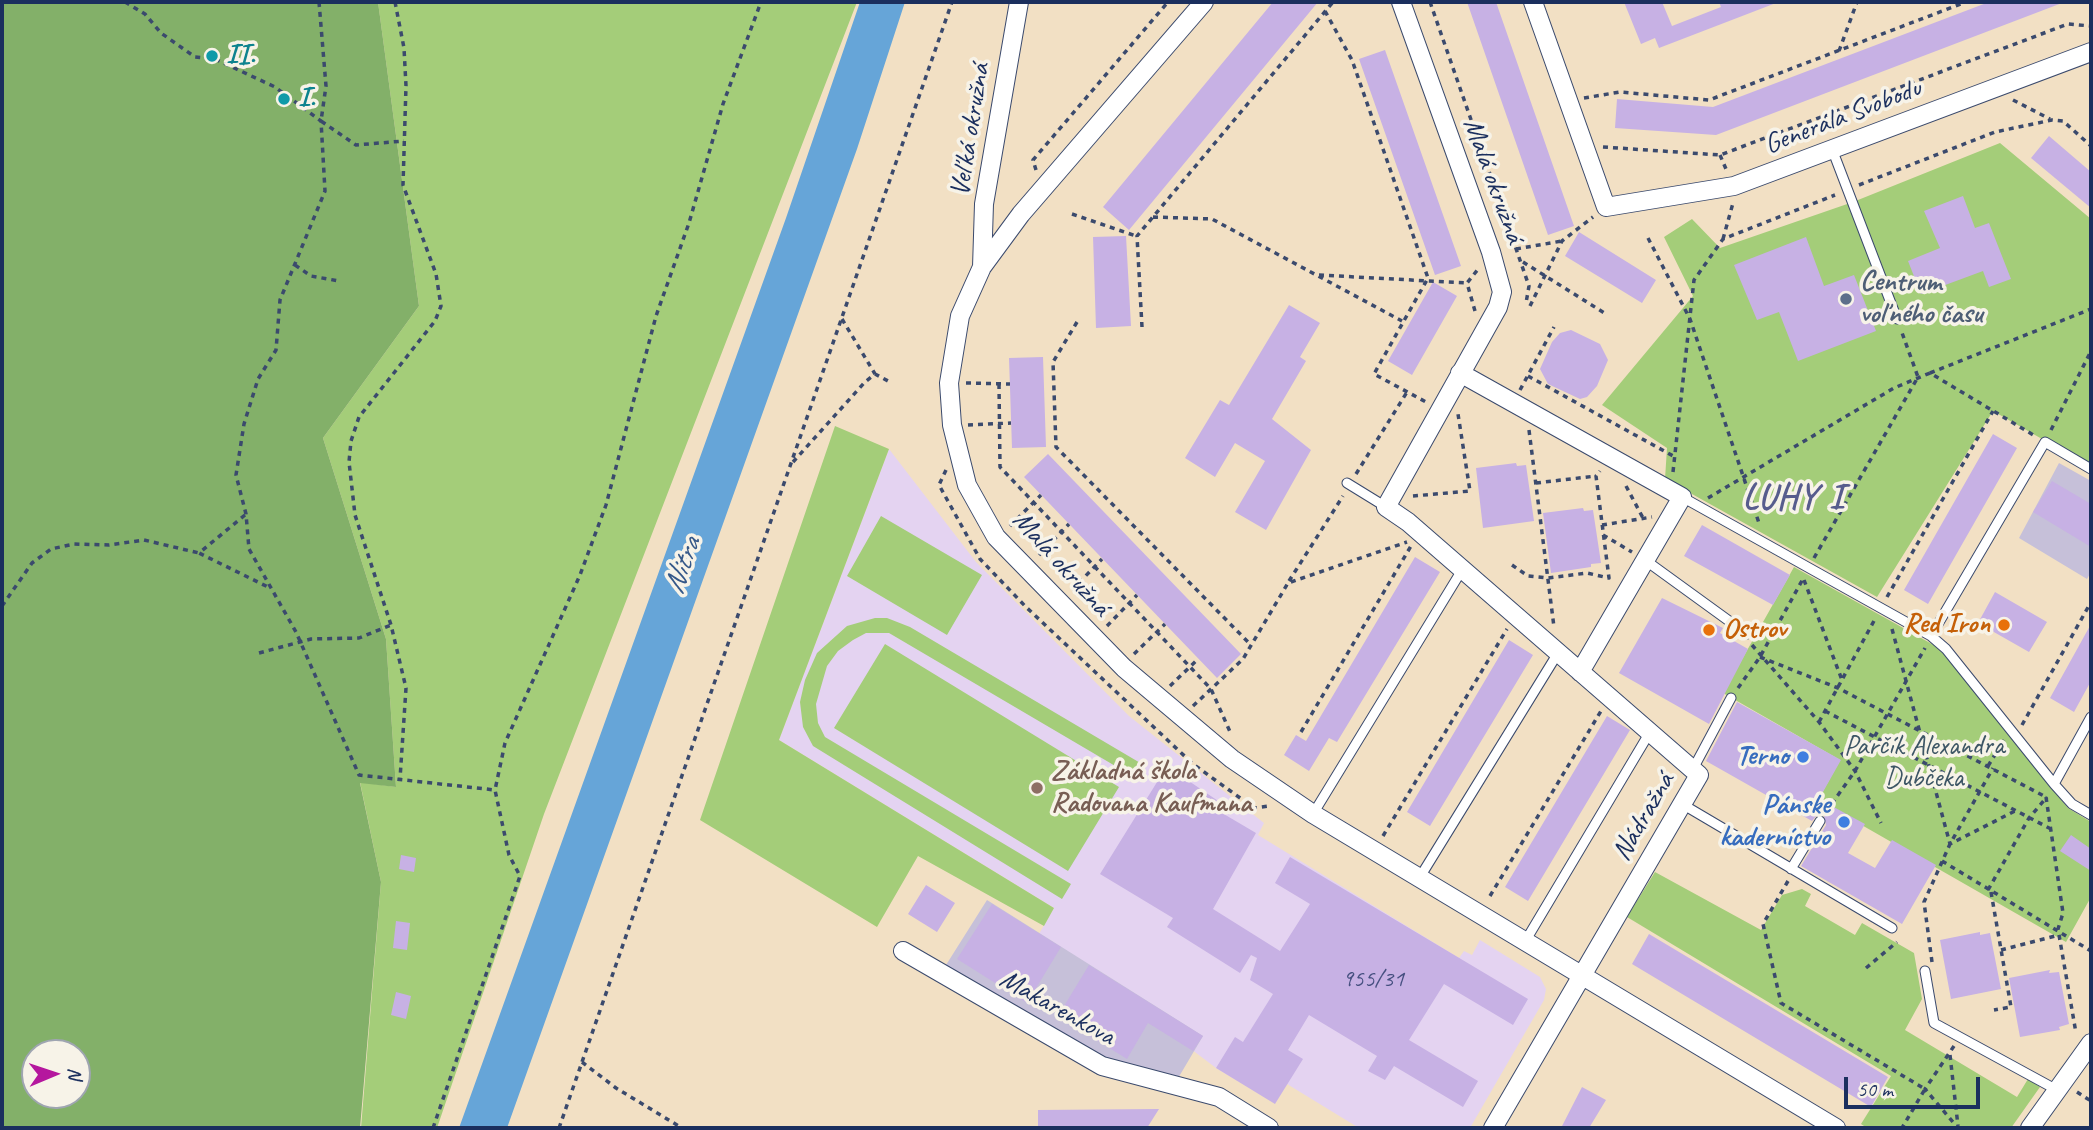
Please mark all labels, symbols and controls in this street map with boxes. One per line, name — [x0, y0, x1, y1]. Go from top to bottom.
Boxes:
place label: II. — [226, 39, 255, 73]
marker: II. — [204, 48, 220, 64]
street label: Veľká okružná — [944, 61, 998, 199]
street label: Generála Svobodu — [1760, 72, 1926, 162]
place label: I. — [298, 82, 315, 116]
marker: I. — [276, 91, 292, 107]
street label: Malá okružná — [1455, 114, 1531, 248]
place label: Centrum voľného času — [1860, 266, 1983, 332]
marker: Centrum voľného času — [1838, 291, 1854, 307]
district label: LUHY I — [1743, 478, 1845, 520]
street label: Malá okružná — [1005, 504, 1117, 624]
water label: Nitra — [656, 533, 710, 599]
place label: Red Iron — [1903, 608, 1990, 642]
place label: Ostrov — [1723, 613, 1786, 647]
marker: Red Iron — [1996, 617, 2012, 633]
marker: Ostrov — [1701, 622, 1717, 638]
park label: Parčík Alexandra Dubčeka — [1844, 730, 2004, 796]
place label: Terno — [1736, 740, 1789, 774]
marker: Terno — [1795, 749, 1811, 765]
place label: Základná škola Radovana Kaufmana — [1051, 755, 1252, 821]
street label: Nádražná — [1605, 767, 1683, 867]
marker: Základná škola Radovana Kaufmana — [1029, 780, 1045, 796]
place label: Pánske kaderníctvo — [1719, 789, 1830, 855]
marker: Pánske kaderníctvo — [1836, 814, 1852, 830]
street label: Makarenkova — [994, 963, 1120, 1053]
house number: 955/31 — [1342, 966, 1404, 994]
north arrow — [21, 1039, 91, 1109]
scale bar — [1848, 1064, 1984, 1108]
text: N — [63, 1067, 87, 1080]
text: 50 m — [1857, 1076, 1893, 1102]

